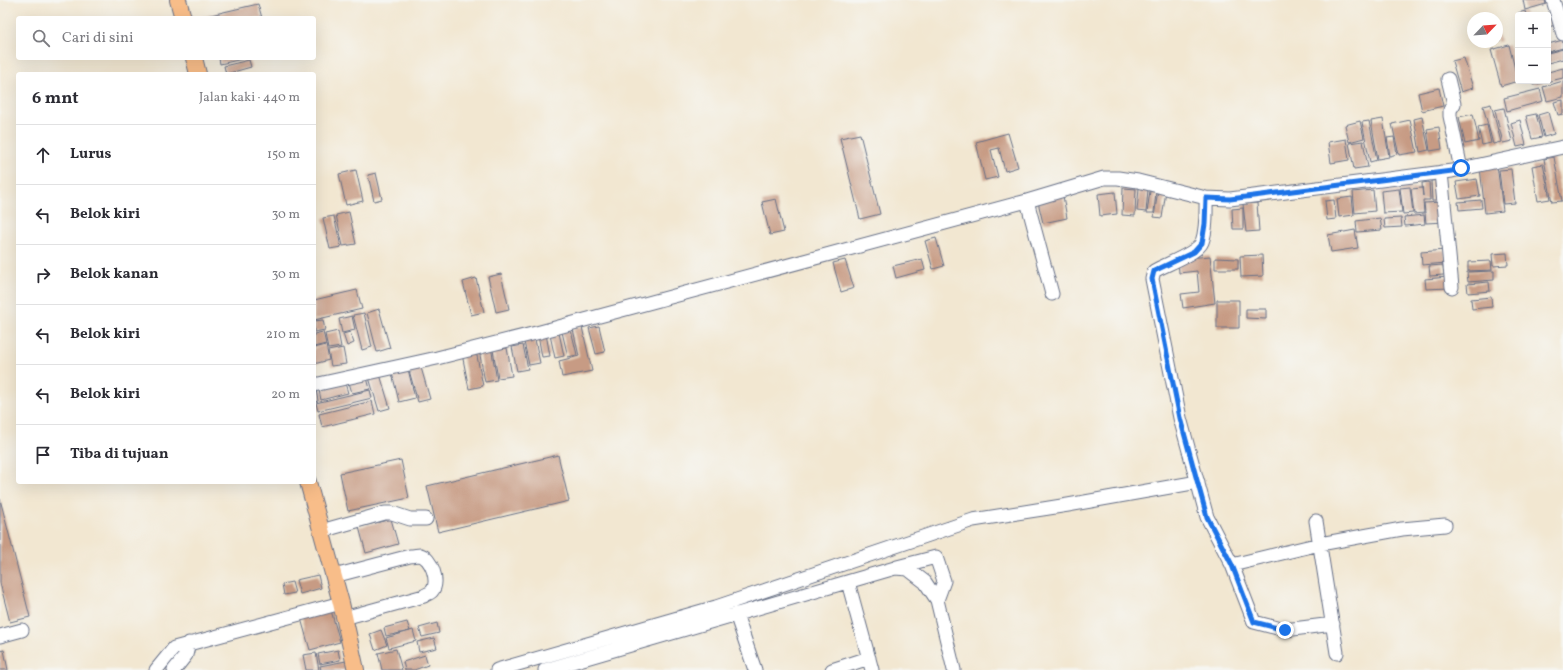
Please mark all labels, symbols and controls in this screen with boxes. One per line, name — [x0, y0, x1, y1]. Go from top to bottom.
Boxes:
north arrow — [1467, 12, 1503, 48]
map controls — [1515, 12, 1551, 84]
button: + — [1515, 12, 1551, 48]
search box — [16, 16, 316, 60]
icon: search — [30, 27, 52, 49]
text: Cari di sini — [62, 28, 133, 49]
button: − — [1515, 48, 1551, 84]
text: 6 mnt — [32, 87, 79, 110]
text: Jalan kaki · 440 m — [199, 89, 300, 107]
icon: ahead — [32, 144, 54, 166]
text: Lurus — [70, 144, 111, 165]
text: 150 m — [267, 146, 300, 164]
route start — [1452, 159, 1470, 177]
icon: left — [32, 204, 54, 226]
text: Belok kiri — [70, 204, 140, 225]
text: 30 m — [272, 206, 300, 224]
icon: right — [32, 264, 54, 286]
text: Belok kanan — [70, 264, 159, 285]
text: 30 m — [272, 266, 300, 284]
icon: left — [32, 324, 54, 346]
text: Belok kiri — [70, 324, 140, 345]
text: 210 m — [266, 326, 300, 344]
icon: left — [32, 384, 54, 406]
text: Belok kiri — [70, 384, 140, 405]
text: 20 m — [271, 386, 300, 404]
icon: arrive — [32, 444, 54, 466]
text: Tiba di tujuan — [70, 444, 169, 465]
route end — [1276, 621, 1294, 639]

